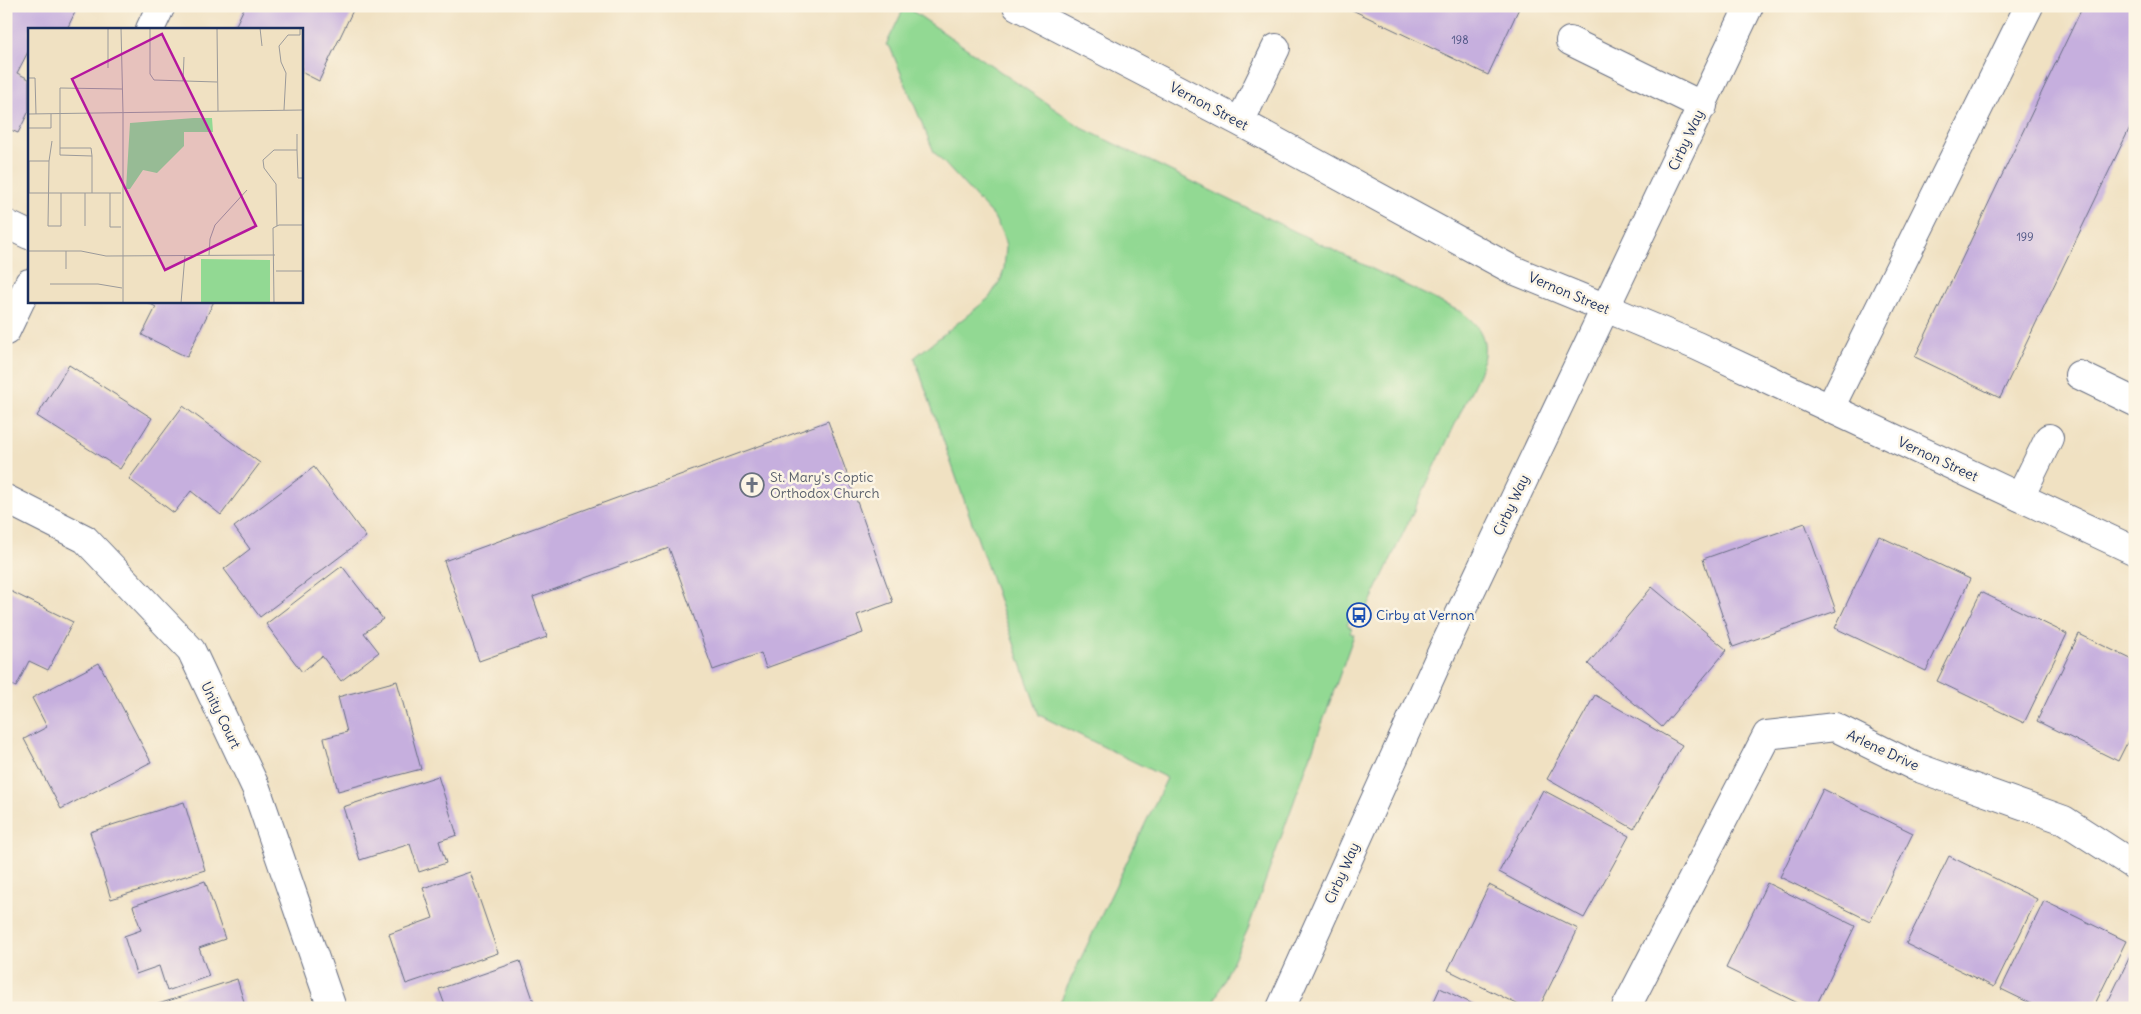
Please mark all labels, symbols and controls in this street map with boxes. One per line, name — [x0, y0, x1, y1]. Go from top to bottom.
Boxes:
inset map — [28, 28, 302, 302]
house number: 198 — [1451, 33, 1469, 47]
street label: Vernon Street — [1167, 78, 1252, 134]
street label: Cirby Way — [1664, 107, 1708, 173]
house number: 199 — [2016, 230, 2034, 244]
street label: Vernon Street — [1526, 268, 1612, 318]
street label: Vernon Street — [1895, 433, 1981, 485]
place label: St. Mary's Coptic Orthodox Church — [770, 468, 880, 502]
church icon: St. Mary's Coptic Orthodox Church — [739, 472, 765, 498]
street label: Cirby Way — [1489, 472, 1533, 538]
bus stop icon: Cirby at Vernon — [1346, 602, 1372, 628]
place label: Cirby at Vernon — [1376, 606, 1475, 624]
street label: Unity Court — [197, 679, 245, 752]
street label: Arlene Drive — [1844, 725, 1922, 775]
street label: Cirby Way — [1321, 840, 1363, 906]

